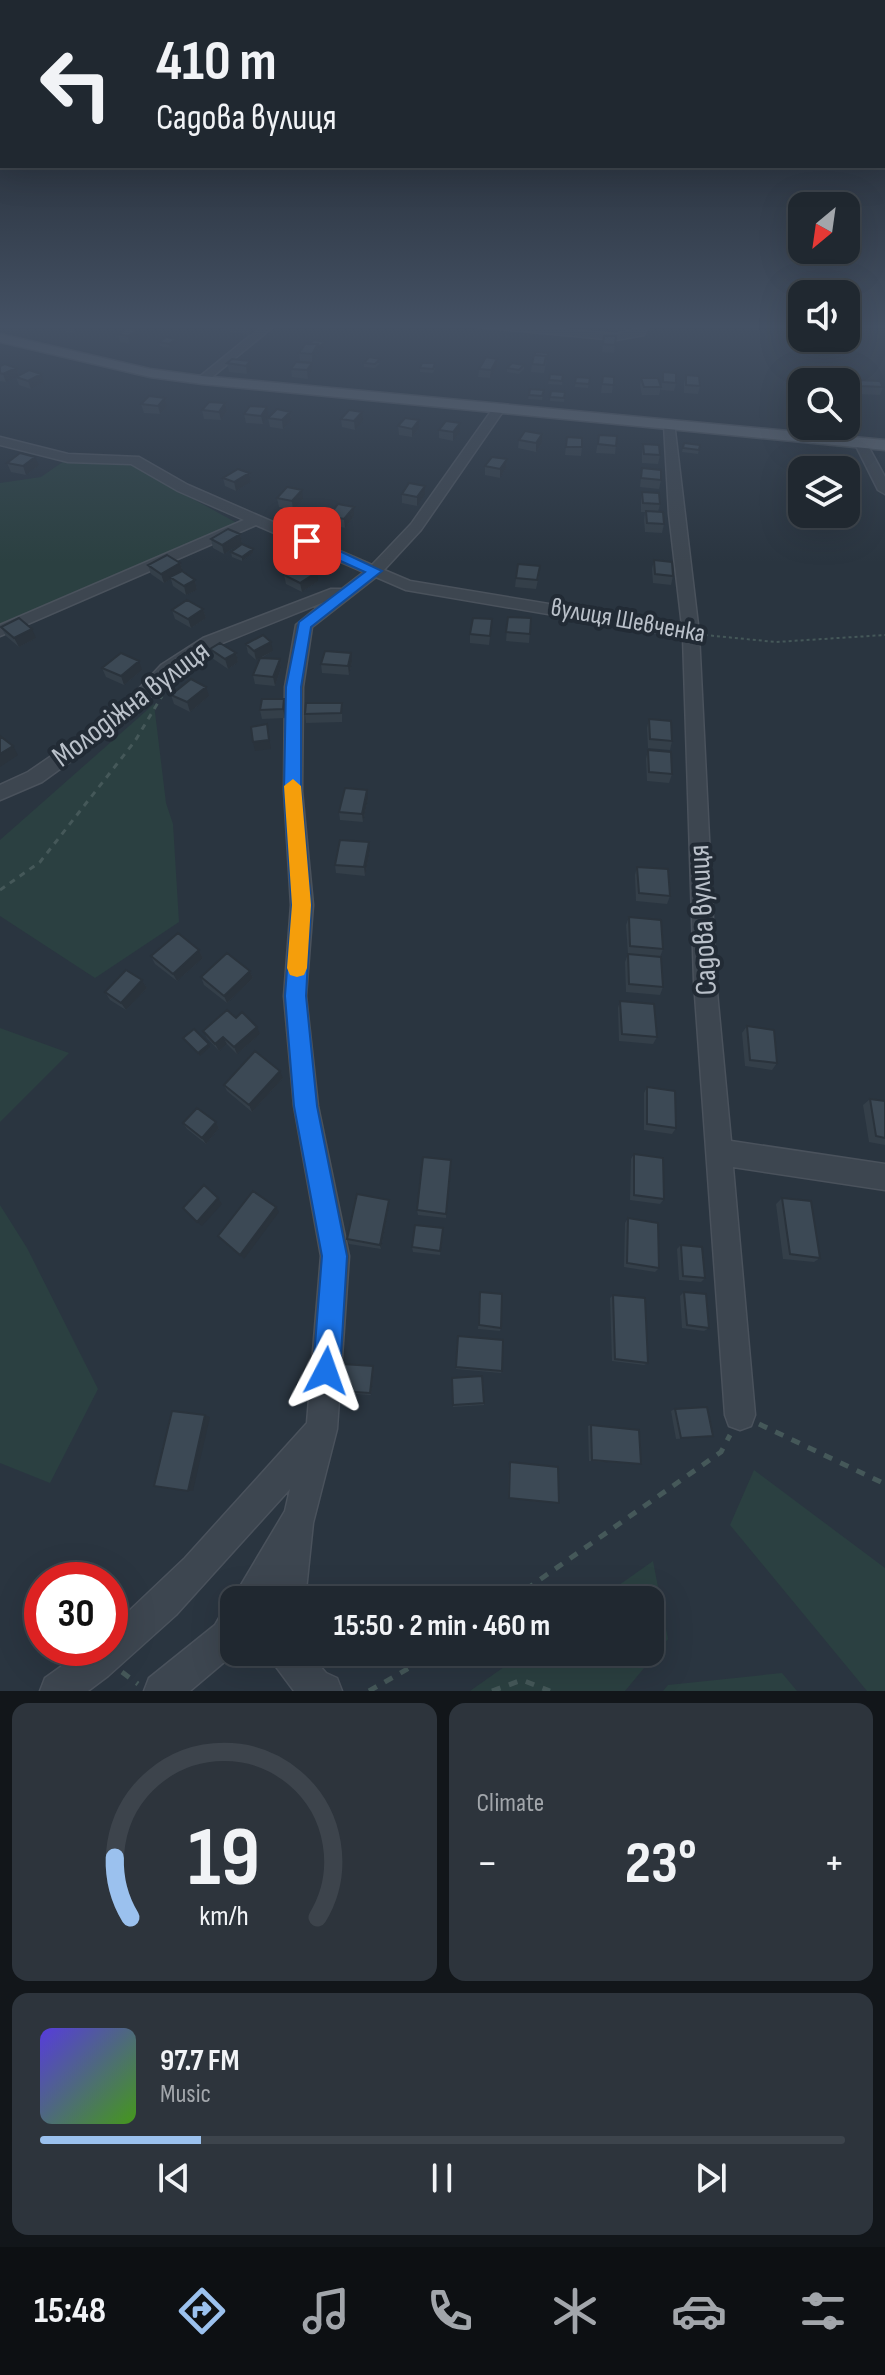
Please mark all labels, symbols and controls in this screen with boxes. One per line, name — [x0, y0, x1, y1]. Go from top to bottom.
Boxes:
text: 410 m — [156, 29, 277, 96]
icon: left — [24, 32, 128, 136]
text: Садова вулиця — [156, 97, 337, 140]
north arrow — [788, 192, 860, 264]
map controls — [788, 192, 860, 528]
button: sound — [788, 280, 860, 352]
button: search — [788, 368, 860, 440]
button: layers — [788, 456, 860, 528]
pin — [273, 507, 341, 575]
icon: arrive — [285, 519, 329, 563]
street label: вулиця Шевченка — [548, 592, 708, 650]
street label: Молодіжна вулиця — [45, 633, 217, 775]
street label: Садова вулиця — [681, 844, 725, 996]
position arrow — [284, 1329, 368, 1413]
speed limit sign: 30 — [24, 1562, 128, 1666]
text: 15:50 · 2 min · 460 m — [334, 1608, 550, 1644]
text: Climate — [477, 1788, 544, 1819]
text: 19 — [188, 1809, 260, 1909]
text: 23° — [625, 1828, 697, 1900]
text: − — [477, 1837, 498, 1890]
text: + — [823, 1837, 845, 1890]
text: km/h — [200, 1899, 249, 1934]
text: 97.7 FM — [160, 2043, 240, 2079]
text: Music — [160, 2079, 211, 2110]
icon: previous — [152, 2156, 196, 2200]
icon: pause — [420, 2156, 464, 2200]
icon: next — [689, 2156, 733, 2200]
icon: directions — [174, 2283, 230, 2339]
icon: music — [298, 2283, 354, 2339]
icon: phone — [422, 2283, 478, 2339]
icon: climate — [547, 2283, 603, 2339]
icon: car — [671, 2283, 727, 2339]
icon: filters — [795, 2283, 851, 2339]
text: 15:48 — [34, 2290, 106, 2333]

